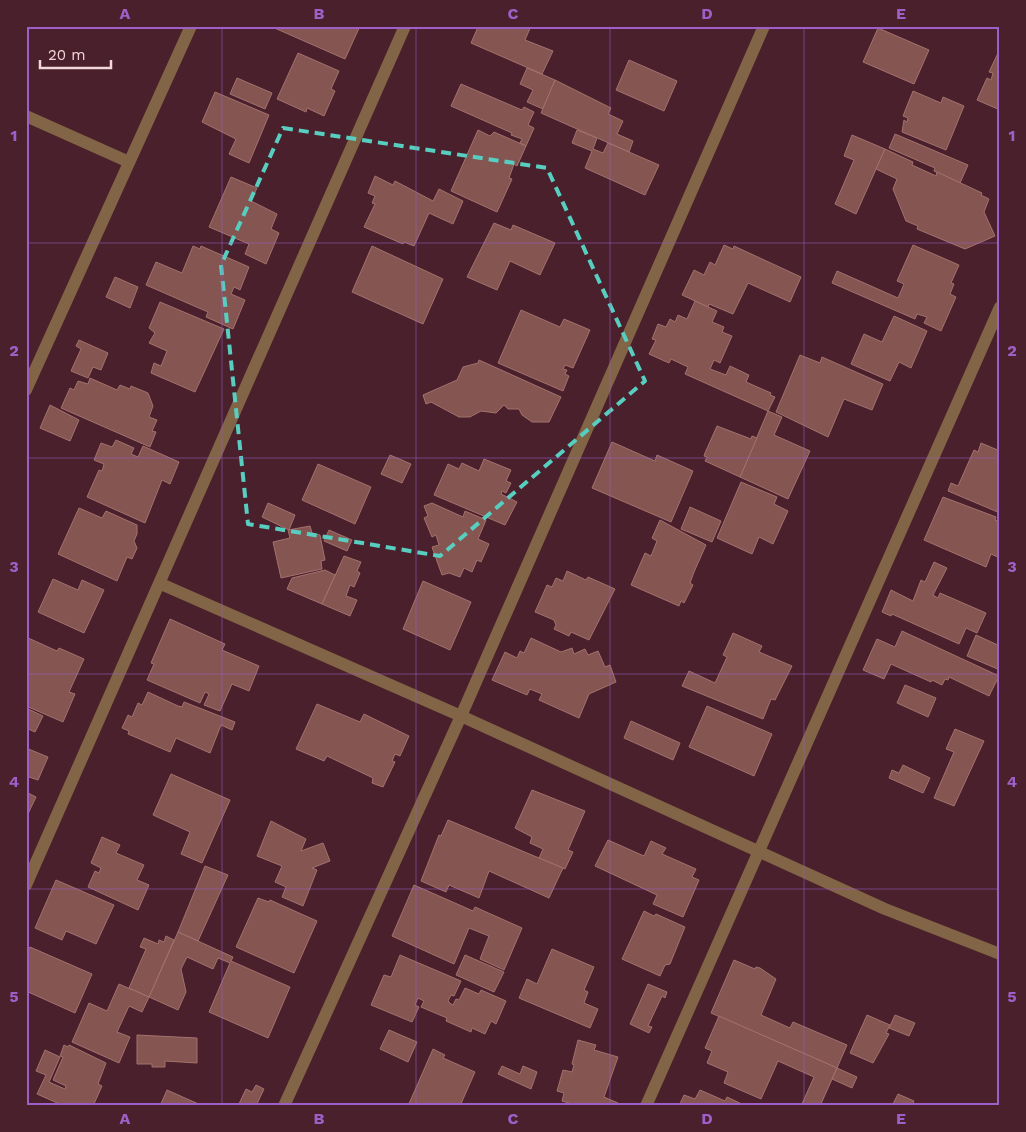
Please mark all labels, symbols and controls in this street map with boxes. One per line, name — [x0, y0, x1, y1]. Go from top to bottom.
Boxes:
text: A — [120, 4, 131, 23]
text: B — [314, 4, 325, 23]
text: C — [508, 4, 519, 23]
text: D — [701, 4, 713, 23]
text: E — [896, 4, 906, 23]
scale bar — [40, 38, 111, 70]
text: 20 m — [48, 46, 86, 64]
text: 1 — [11, 126, 17, 145]
text: 1 — [1009, 126, 1015, 145]
text: 2 — [9, 341, 19, 360]
text: 2 — [1007, 341, 1017, 360]
text: 3 — [9, 557, 19, 576]
text: 3 — [1007, 557, 1017, 576]
text: 4 — [9, 772, 19, 791]
text: 4 — [1007, 772, 1017, 791]
text: 5 — [9, 987, 19, 1006]
text: 5 — [1007, 987, 1017, 1006]
text: A — [120, 1109, 131, 1128]
text: B — [314, 1109, 325, 1128]
text: C — [508, 1109, 519, 1128]
text: D — [701, 1109, 713, 1128]
text: E — [896, 1109, 906, 1128]

